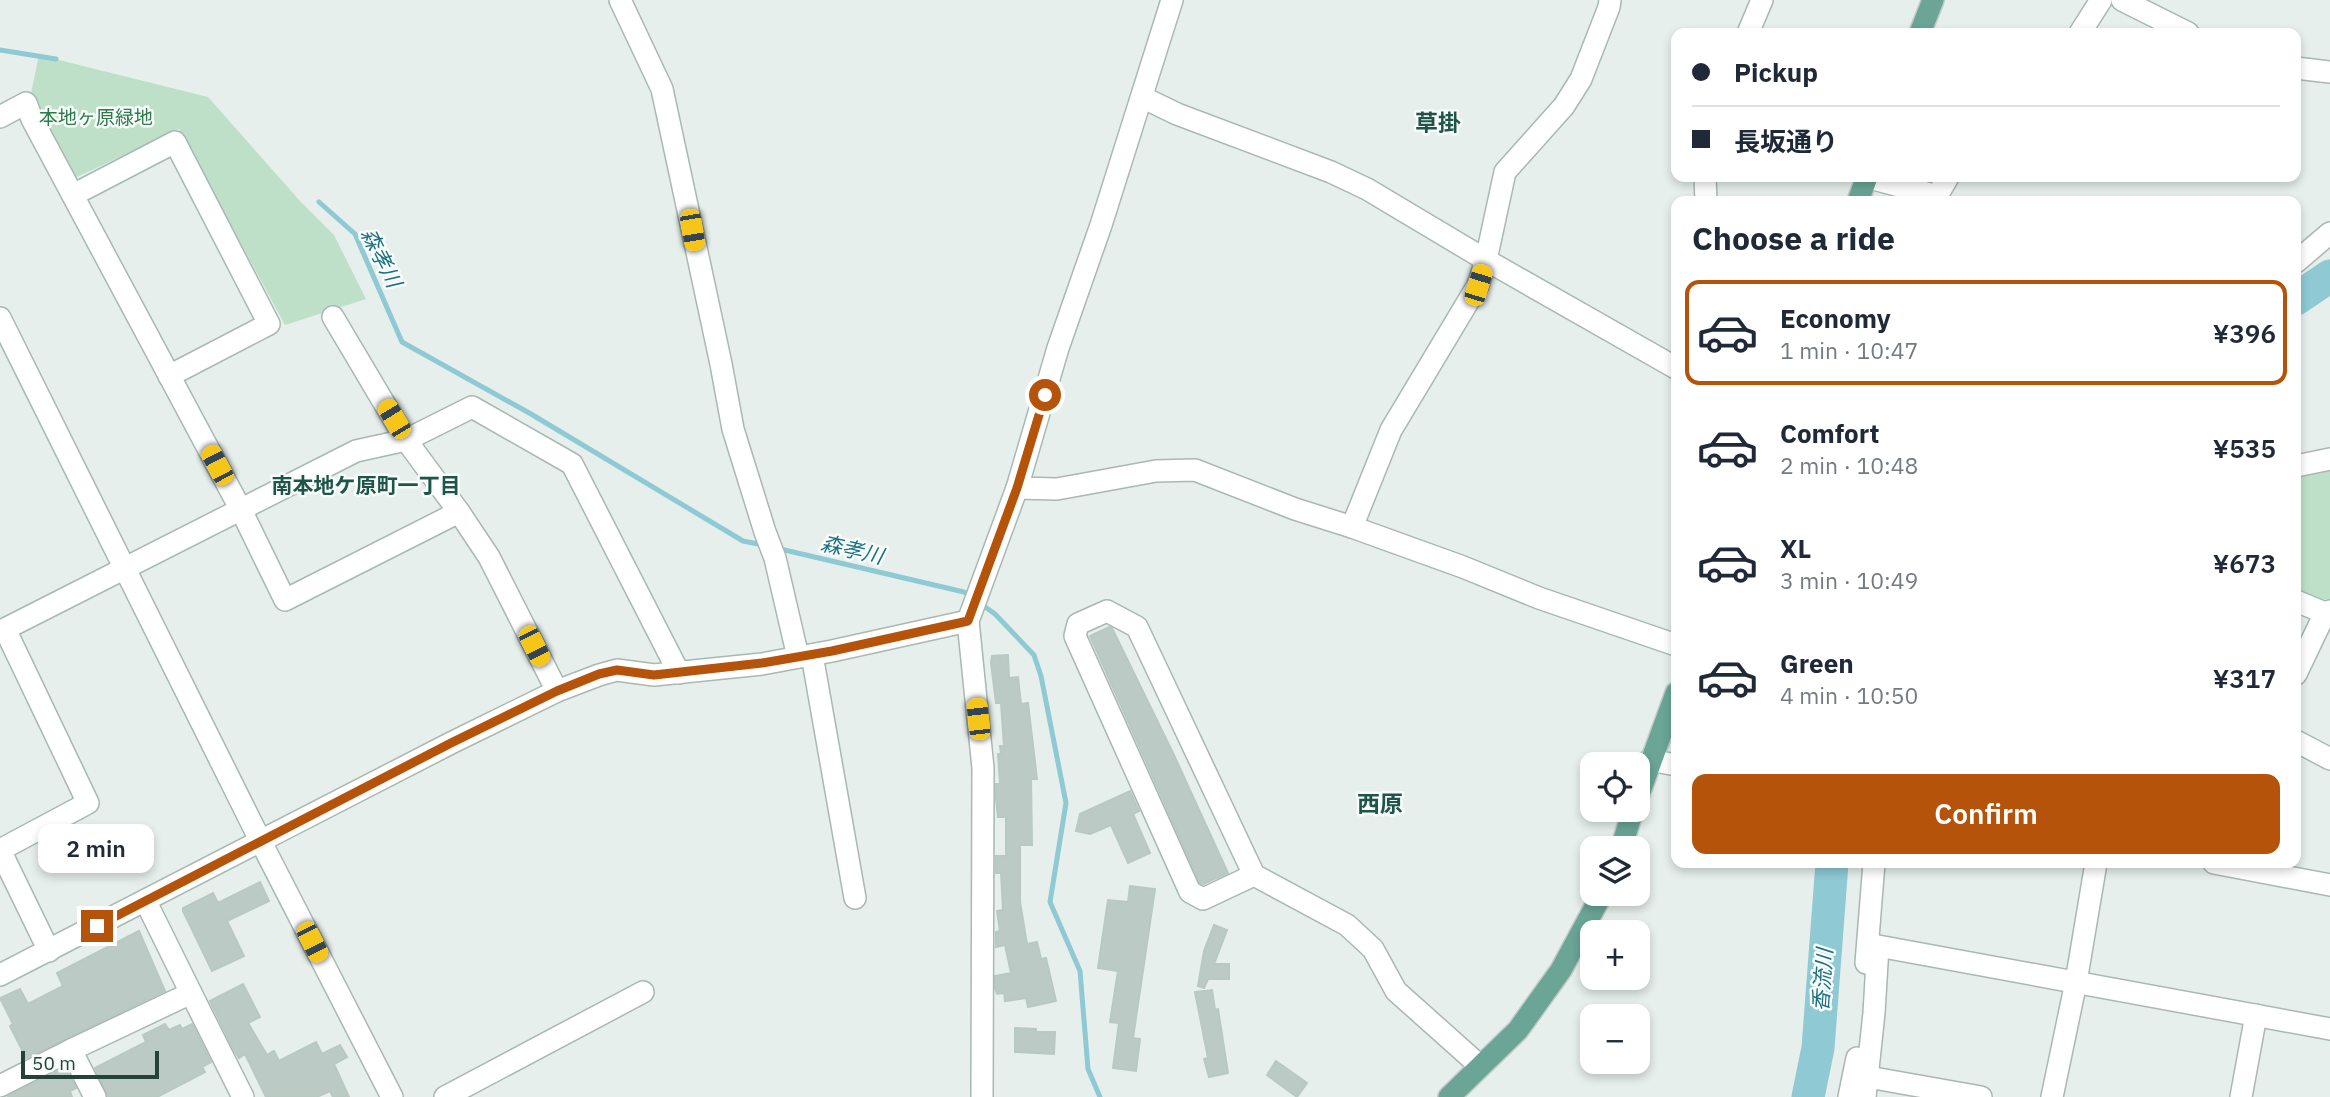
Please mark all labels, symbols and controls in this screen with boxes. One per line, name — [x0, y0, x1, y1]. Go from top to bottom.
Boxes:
text: Pickup — [1734, 55, 1818, 89]
park label: 本地ヶ原緑地 — [39, 105, 153, 129]
district label: 草掛 — [1415, 107, 1461, 137]
text: 長坂通り — [1734, 124, 1838, 158]
car — [679, 207, 706, 253]
text: Choose a ride — [1692, 217, 1895, 259]
water label: 森孝川 — [355, 223, 410, 294]
car — [1462, 262, 1495, 308]
icon: car — [1696, 301, 1759, 364]
text: Economy — [1780, 301, 1891, 335]
text: ¥396 — [2213, 316, 2276, 350]
text: 1 min · 10:47 — [1780, 335, 1918, 365]
route start — [1029, 379, 1061, 411]
car — [375, 396, 414, 442]
icon: car — [1696, 416, 1759, 479]
text: Comfort — [1780, 416, 1879, 450]
text: ¥535 — [2213, 431, 2276, 465]
car — [198, 442, 237, 488]
text: 2 min · 10:48 — [1780, 450, 1918, 480]
district label: 南本地ケ原町一丁目 — [272, 471, 461, 499]
water label: 森孝川 — [818, 528, 888, 570]
icon: car — [1696, 531, 1759, 594]
text: XL — [1780, 531, 1811, 565]
text: ¥673 — [2213, 546, 2276, 580]
text: 3 min · 10:49 — [1780, 565, 1918, 595]
car — [516, 623, 553, 669]
icon: car — [1696, 646, 1759, 709]
text: Green — [1780, 646, 1854, 680]
text: ¥317 — [2213, 661, 2276, 695]
text: 4 min · 10:50 — [1780, 680, 1918, 710]
car — [966, 697, 991, 741]
map controls — [1580, 752, 1650, 1074]
button: locate — [1580, 752, 1650, 822]
button: Confirm — [1692, 774, 2280, 854]
district label: 西原 — [1357, 788, 1403, 818]
callout: 2 min — [39, 824, 155, 874]
text: 2 min — [66, 833, 126, 863]
button: layers — [1580, 836, 1650, 906]
route end — [81, 910, 113, 942]
car — [294, 919, 331, 965]
button: + — [1580, 920, 1650, 990]
water label: 香流川 — [1806, 946, 1838, 1012]
button: − — [1580, 1004, 1650, 1074]
scale bar — [21, 1048, 159, 1080]
text: 50 m — [32, 1051, 76, 1075]

